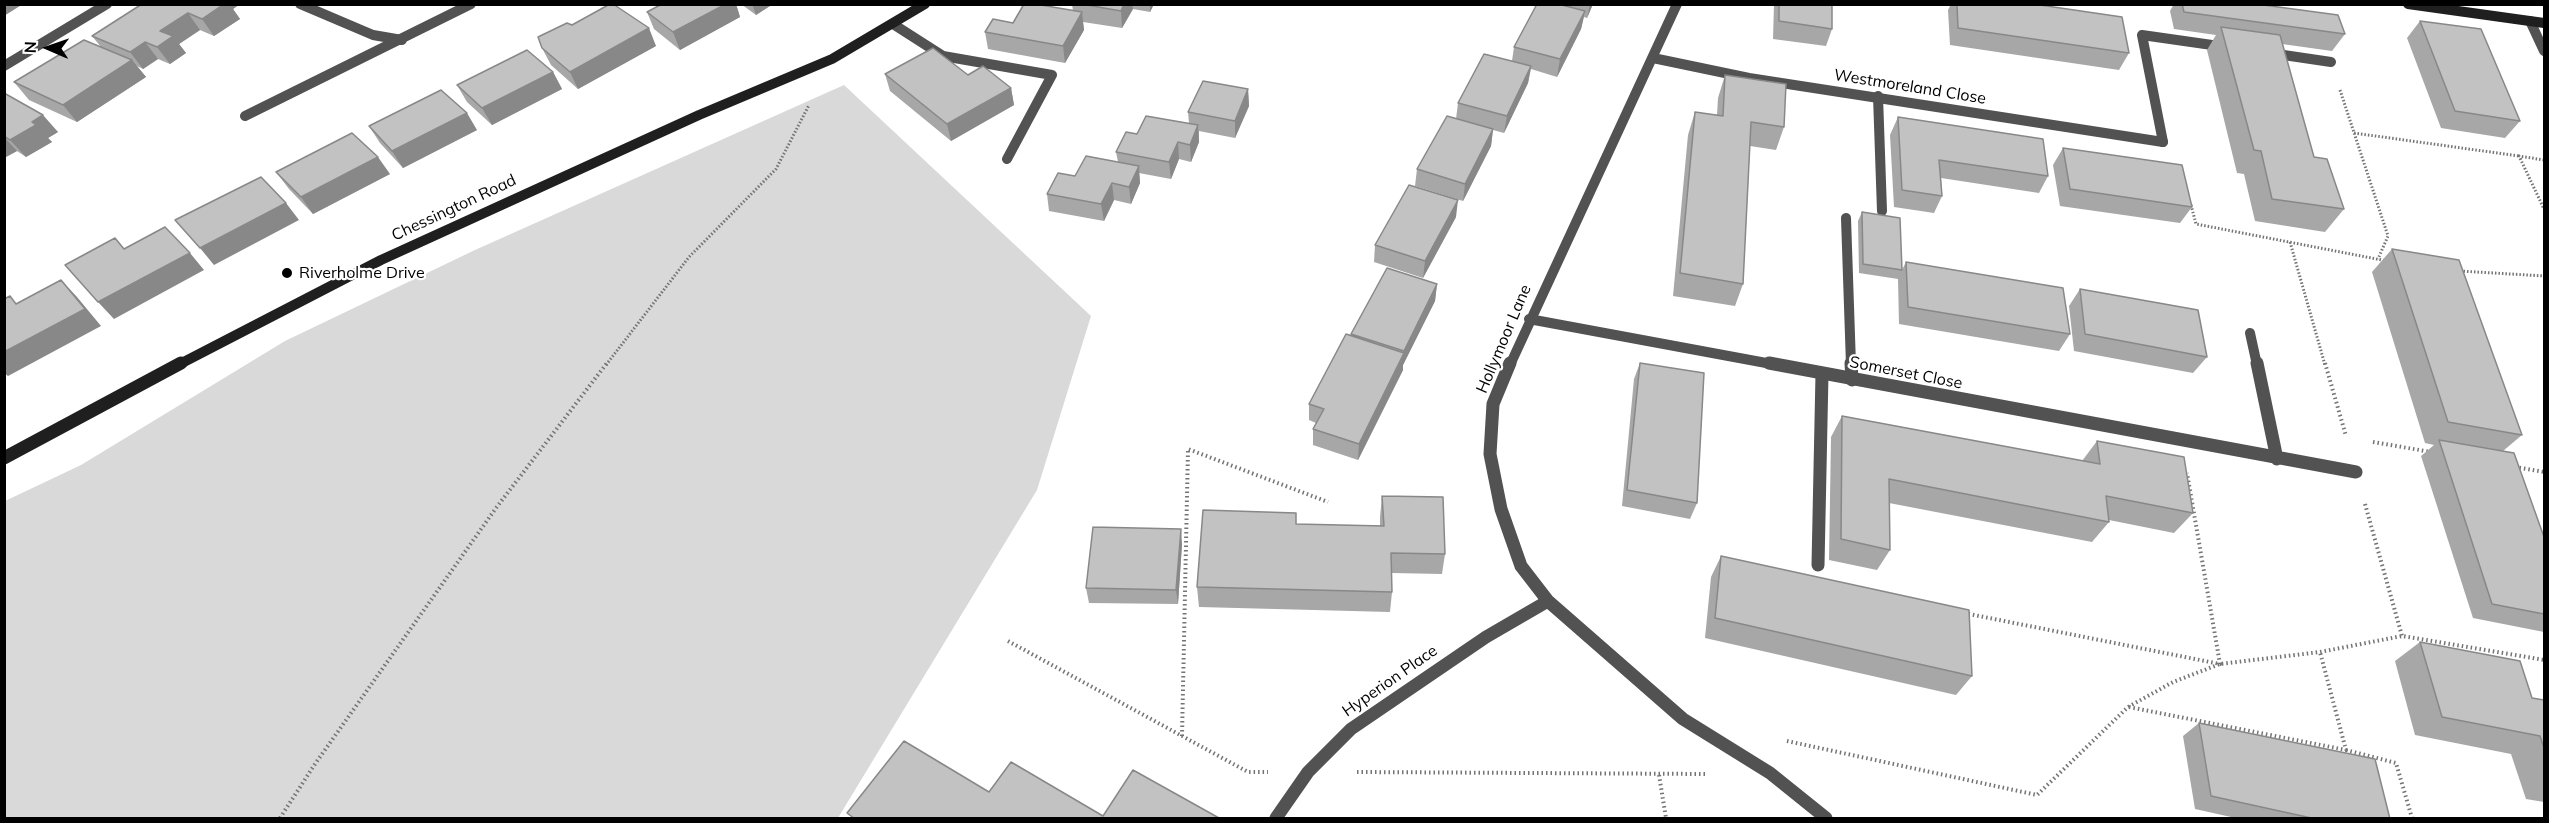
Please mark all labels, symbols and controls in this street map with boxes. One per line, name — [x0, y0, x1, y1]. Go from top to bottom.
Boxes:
north arrow — [18, 18, 78, 78]
text: N — [20, 41, 40, 54]
street label: Westmoreland Close — [1833, 65, 1987, 109]
street label: Chessington Road — [389, 171, 519, 245]
place label: Riverholme Drive — [299, 263, 425, 283]
marker: Riverholme Drive — [280, 266, 294, 280]
street label: Hollymoor Lane — [1472, 282, 1536, 396]
street label: Somerset Close — [1848, 353, 1964, 393]
street label: Hyperion Place — [1339, 641, 1441, 721]

